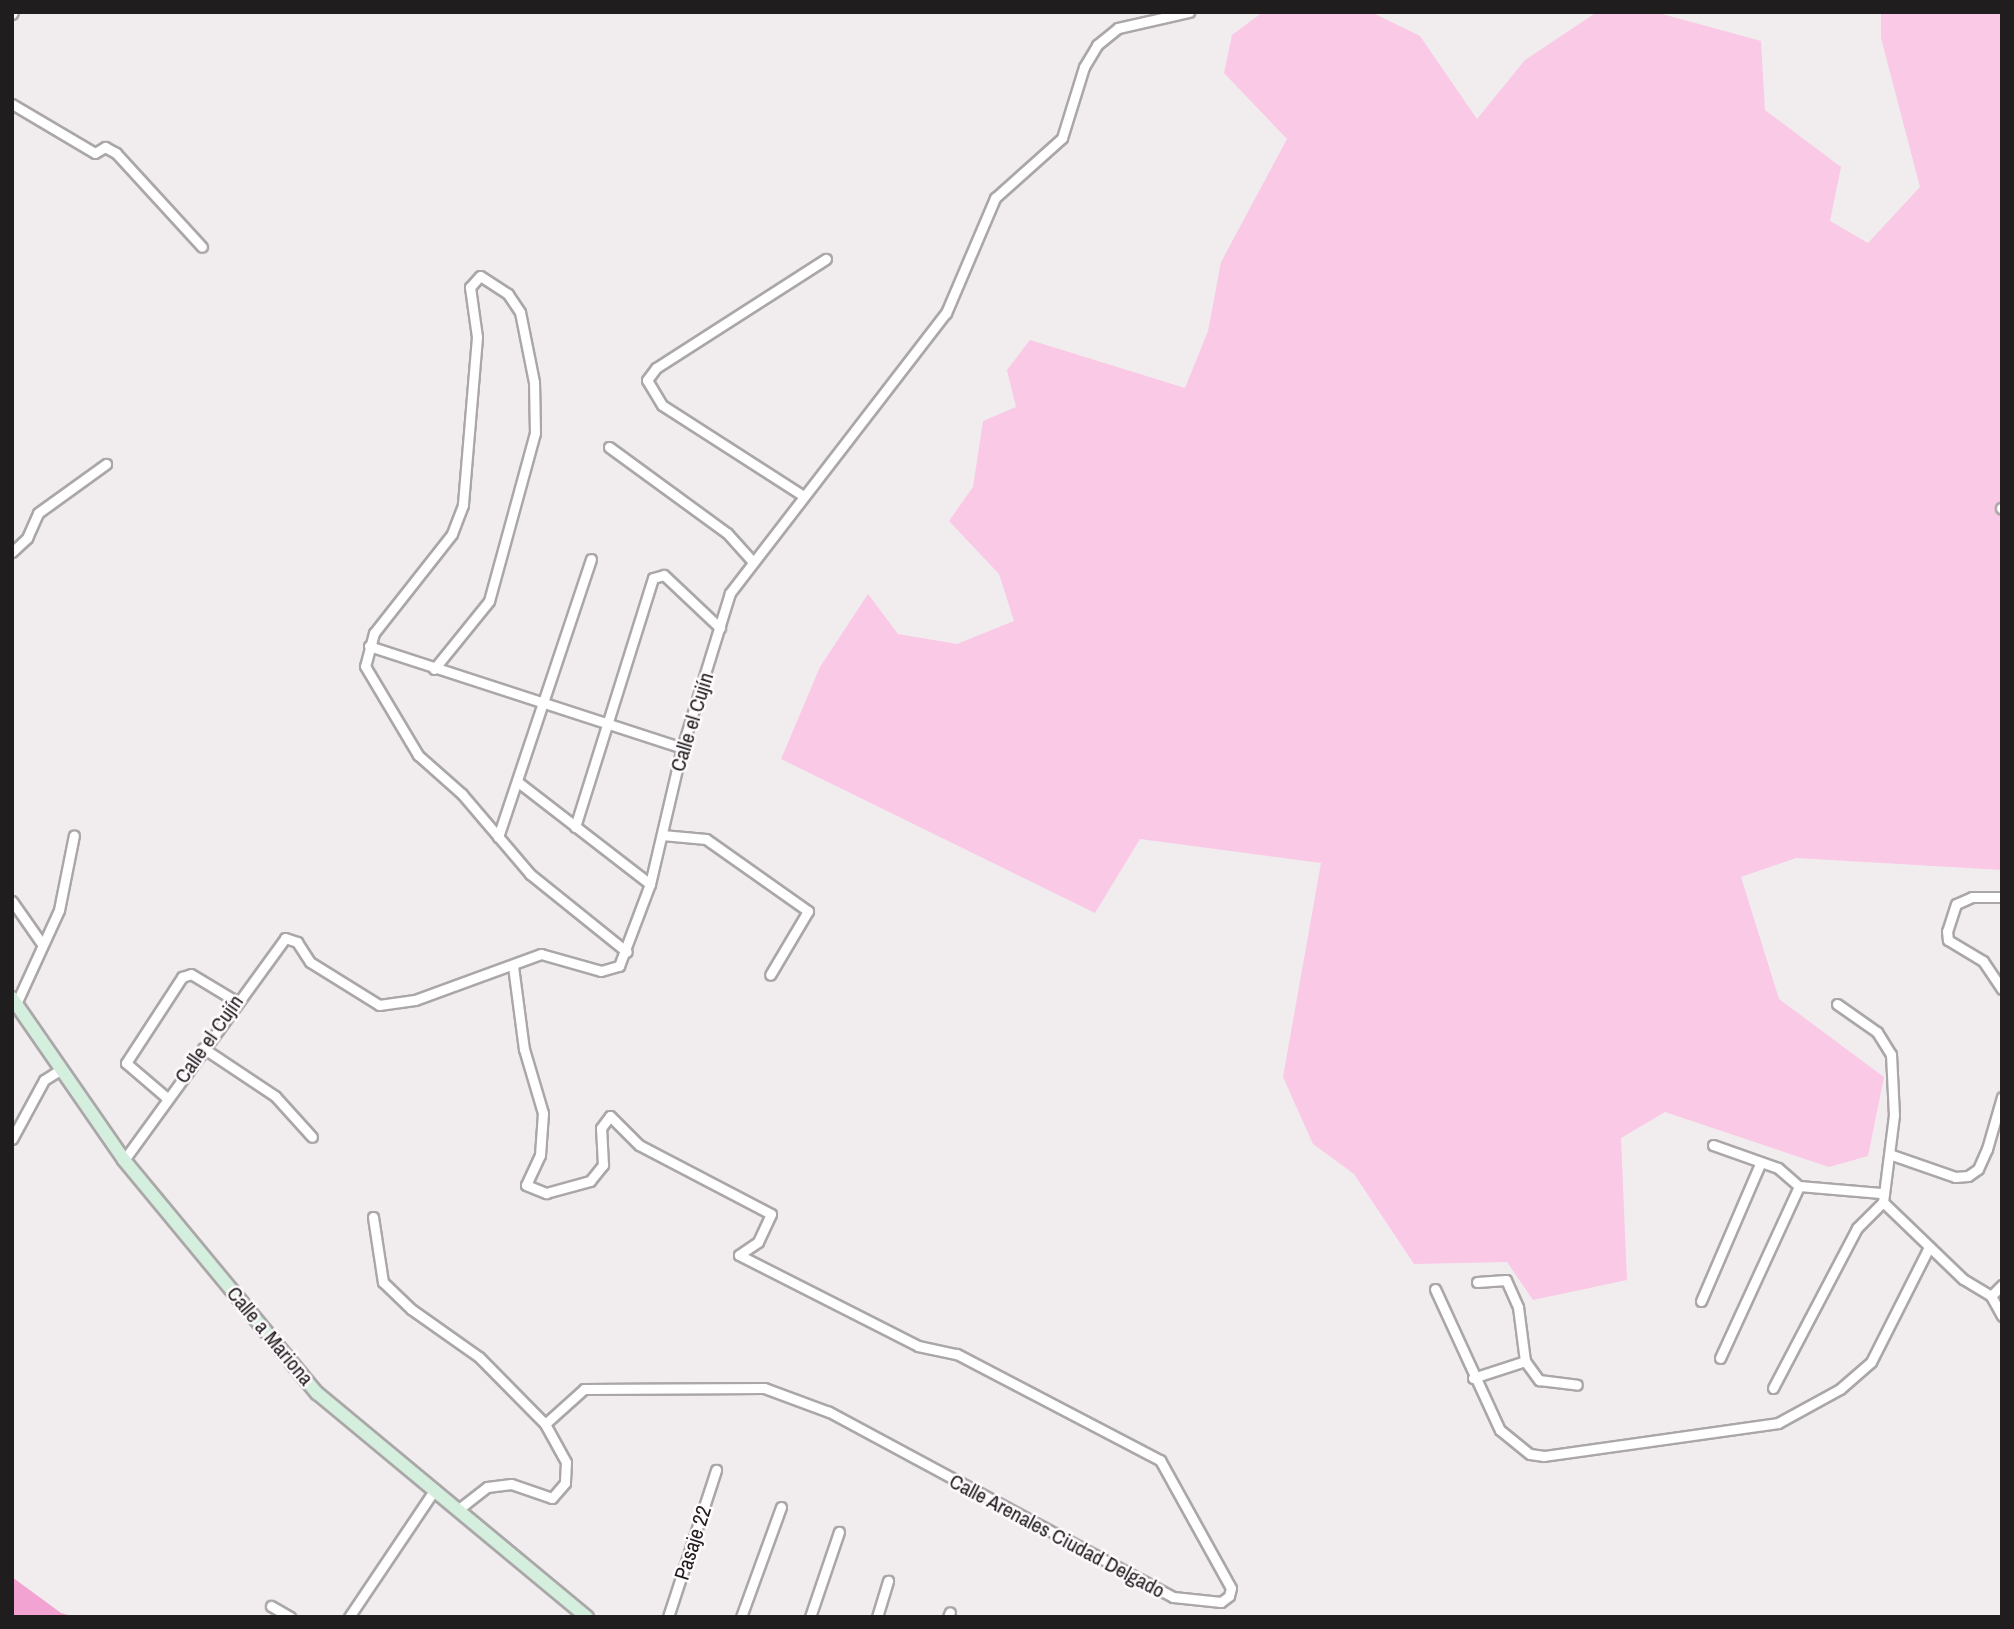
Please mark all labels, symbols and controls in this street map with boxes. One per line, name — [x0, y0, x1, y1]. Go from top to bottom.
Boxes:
street label: Calle el Cujín — [665, 669, 719, 775]
street label: Calle el Cujín — [169, 990, 249, 1088]
street label: Calle a Mariona — [221, 1281, 319, 1391]
street label: Calle Arenales Ciudad Delgado — [945, 1468, 1169, 1604]
street label: Pasaje 22 — [669, 1503, 717, 1583]

